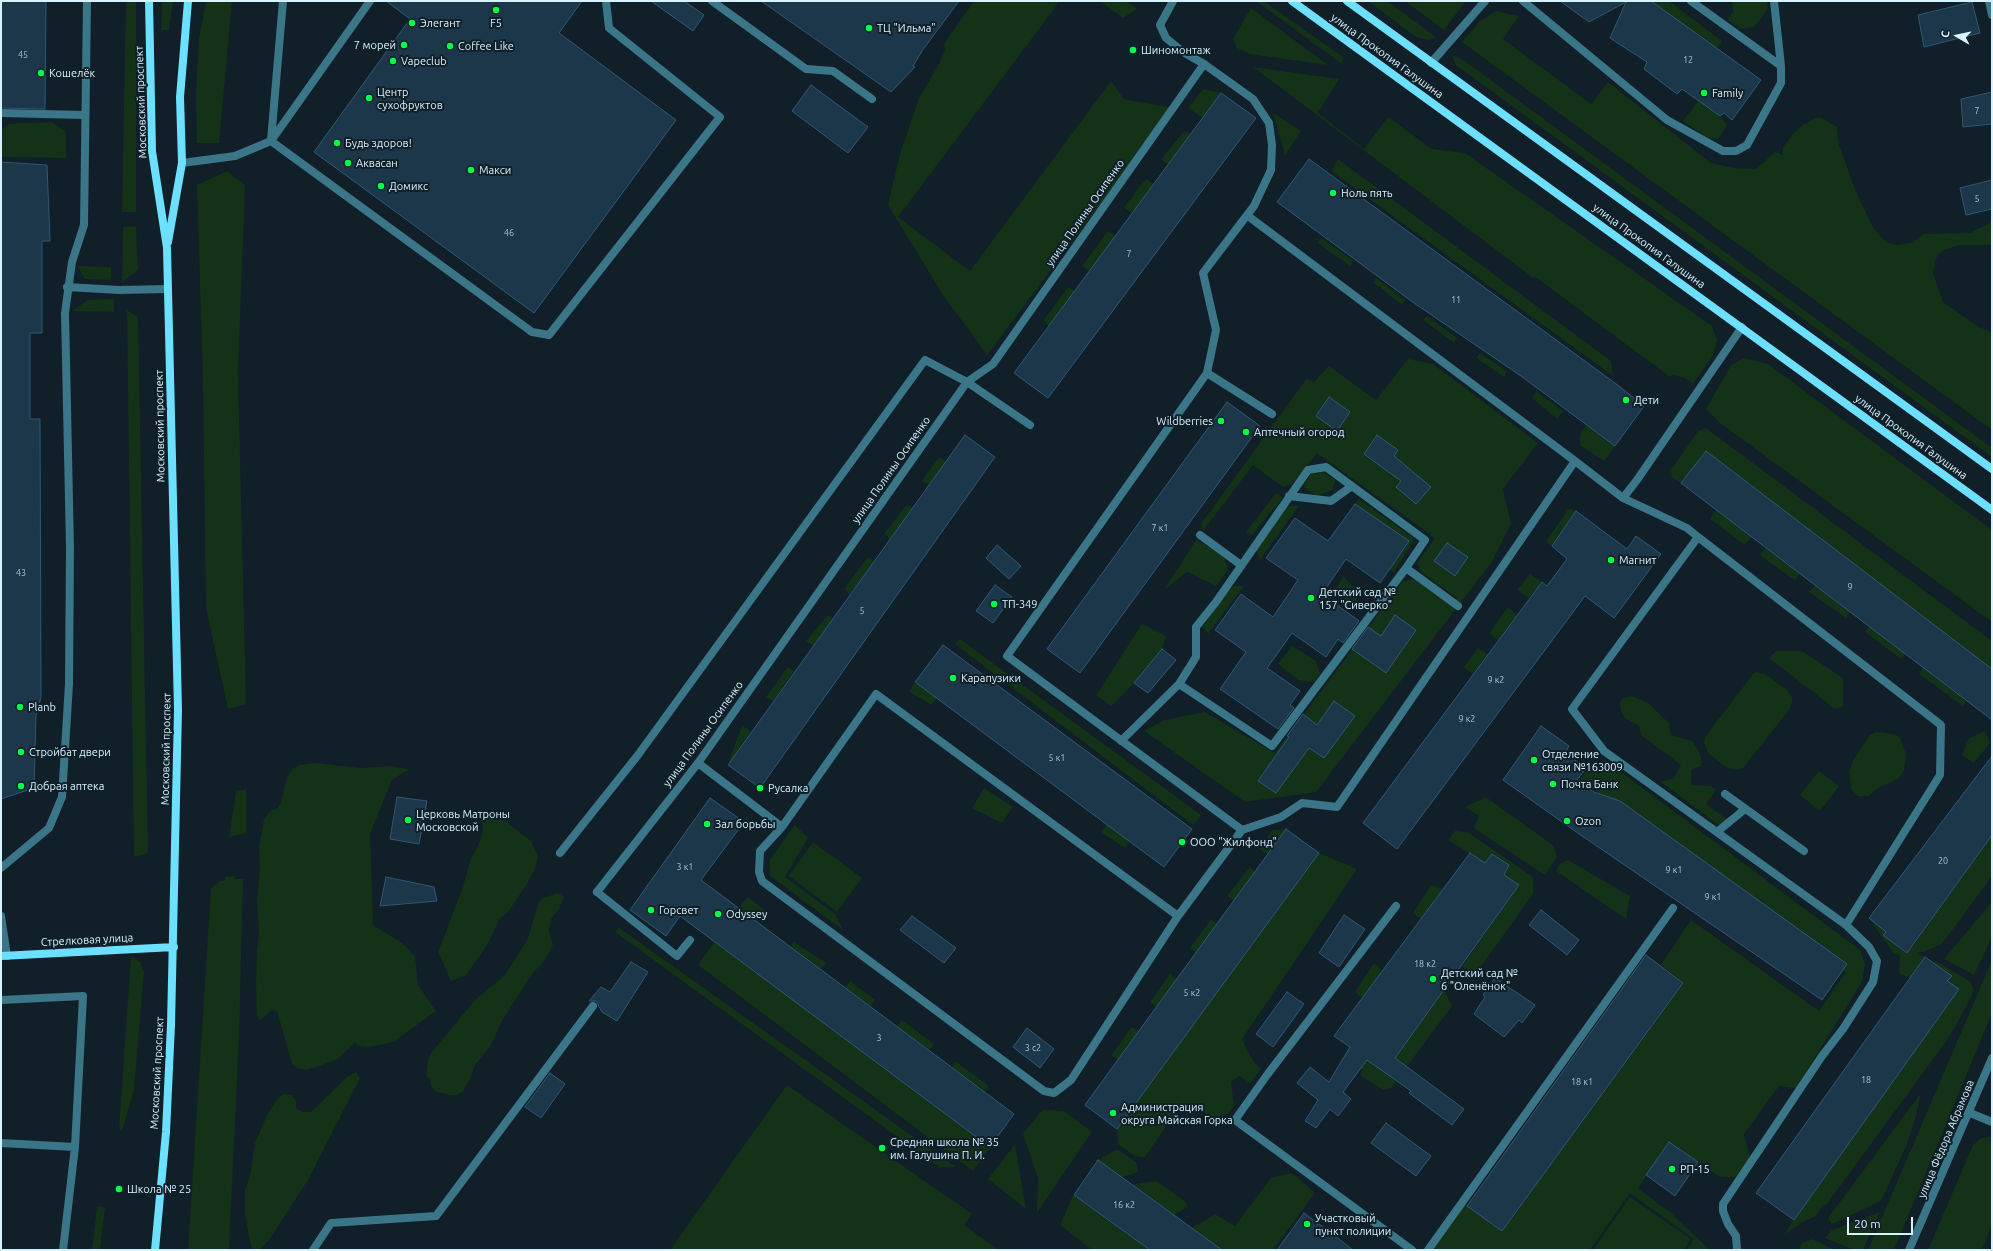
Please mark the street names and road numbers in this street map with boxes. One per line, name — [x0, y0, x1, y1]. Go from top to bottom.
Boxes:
street label: улица Прокопия Галушина — [1328, 11, 1446, 101]
street label: Московский проспект — [132, 45, 150, 159]
street label: улица Полины Осипенко — [1043, 157, 1127, 269]
street label: улица Прокопия Галушина — [1590, 201, 1708, 291]
street label: Московский проспект — [152, 370, 168, 482]
street label: улица Прокопия Галушина — [1852, 392, 1970, 482]
street label: улица Полины Осипенко — [849, 414, 933, 526]
street label: улица Полины Осипенко — [660, 679, 746, 789]
street label: Московский проспект — [158, 693, 174, 805]
street label: Стрелковая улица — [40, 931, 134, 949]
street label: Московский проспект — [147, 1016, 167, 1130]
street label: улица Фёдора Абрамова — [1915, 1078, 1977, 1200]

